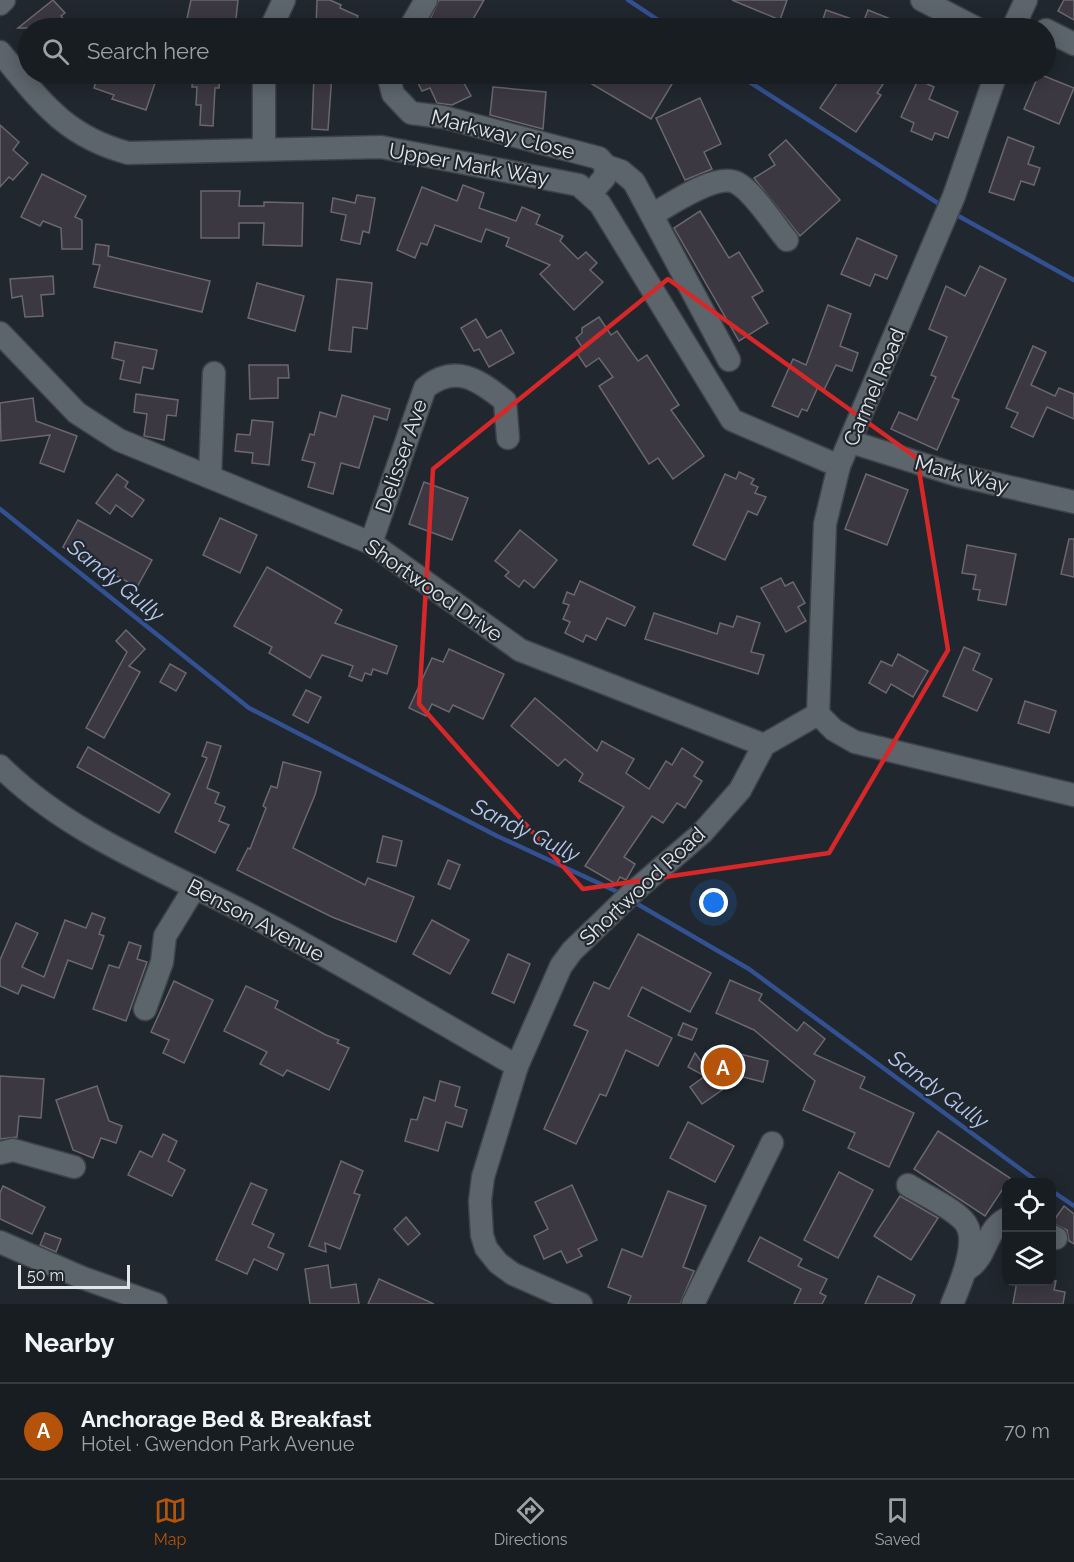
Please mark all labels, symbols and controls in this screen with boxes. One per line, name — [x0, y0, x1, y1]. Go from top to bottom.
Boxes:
search box — [18, 18, 1056, 84]
icon: search — [39, 35, 72, 68]
text: Search here — [87, 38, 209, 64]
street label: Markway Close — [428, 104, 578, 164]
street label: Upper Mark Way — [387, 138, 551, 190]
street label: Carmel Road — [838, 324, 910, 450]
street label: Delisser Ave — [370, 396, 432, 516]
street label: Mark Way — [912, 449, 1012, 499]
water label: Sandy Gully — [62, 533, 171, 628]
street label: Shortwood Drive — [360, 533, 508, 647]
water label: Sandy Gully — [467, 792, 585, 868]
street label: Shortwood Road — [574, 821, 710, 951]
street label: Benson Avenue — [183, 873, 329, 967]
your location — [699, 888, 728, 917]
pin: A — [704, 1044, 742, 1090]
water label: Sandy Gully — [883, 1044, 995, 1135]
map controls — [1002, 1178, 1056, 1286]
button: locate — [1002, 1178, 1056, 1232]
button: layers — [1002, 1232, 1056, 1286]
scale bar — [18, 1262, 130, 1290]
text: 50 m — [27, 1266, 64, 1285]
text: Nearby — [24, 1328, 114, 1358]
text: Anchorage Bed & Breakfast — [81, 1406, 371, 1432]
text: A — [37, 1419, 50, 1443]
text: 70 m — [1004, 1419, 1050, 1443]
text: Hotel · Gwendon Park Avenue — [81, 1432, 354, 1456]
tab: Map — [154, 1494, 187, 1549]
tab: Directions — [494, 1494, 568, 1549]
tab: Saved — [875, 1494, 920, 1549]

